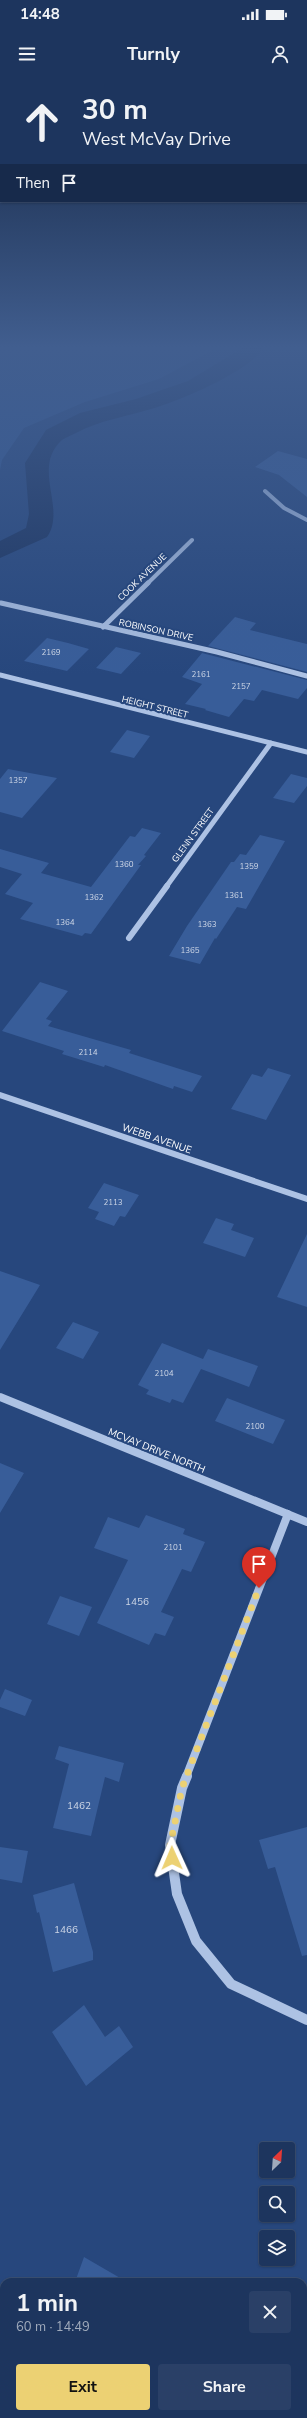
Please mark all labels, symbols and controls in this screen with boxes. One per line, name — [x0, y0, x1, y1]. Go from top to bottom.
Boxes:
text: 14:48 — [20, 4, 60, 24]
text: Turnly — [127, 42, 180, 66]
icon: menu — [16, 43, 38, 65]
icon: person — [269, 43, 291, 65]
text: 30 m — [82, 91, 148, 129]
icon: ahead — [16, 96, 68, 148]
text: West McVay Drive — [82, 127, 231, 151]
icon: arrive — [58, 172, 80, 194]
text: Then — [16, 173, 50, 193]
street label: COOK AVENUE — [115, 551, 169, 603]
street label: ROBINSON DRIVE — [118, 616, 194, 644]
house number: 2169 — [41, 647, 61, 658]
house number: 2161 — [191, 669, 211, 680]
house number: 2157 — [231, 681, 251, 692]
street label: HEIGHT STREET — [120, 693, 190, 721]
house number: 1357 — [8, 775, 28, 786]
street label: GLENN STREET — [169, 805, 217, 865]
house number: 1360 — [114, 859, 134, 870]
house number: 1359 — [239, 861, 259, 872]
house number: 1361 — [224, 890, 244, 901]
house number: 1362 — [84, 892, 104, 903]
house number: 1364 — [55, 917, 75, 928]
house number: 1363 — [197, 919, 217, 930]
house number: 1365 — [180, 945, 200, 956]
house number: 2114 — [78, 1047, 98, 1058]
street label: WEBB AVENUE — [120, 1120, 194, 1157]
house number: 2113 — [103, 1197, 123, 1208]
house number: 2104 — [154, 1368, 174, 1379]
house number: 2100 — [245, 1421, 265, 1432]
street label: MCVAY DRIVE NORTH — [106, 1425, 207, 1477]
house number: 2101 — [163, 1542, 183, 1553]
pin — [242, 1547, 276, 1588]
icon: arrive — [248, 1553, 270, 1575]
house number: 1456 — [125, 1595, 149, 1609]
house number: 1462 — [67, 1799, 91, 1813]
position arrow — [151, 1837, 193, 1879]
house number: 1466 — [54, 1923, 78, 1937]
north arrow — [259, 2142, 295, 2178]
map controls — [259, 2142, 295, 2266]
button: search — [259, 2186, 295, 2222]
button: layers — [259, 2230, 295, 2266]
text: 1 min — [16, 2287, 78, 2319]
button: close — [249, 2291, 291, 2333]
text: 60 m · 14:49 — [16, 2318, 90, 2336]
button: Exit — [16, 2364, 150, 2410]
button: Share — [158, 2364, 291, 2410]

